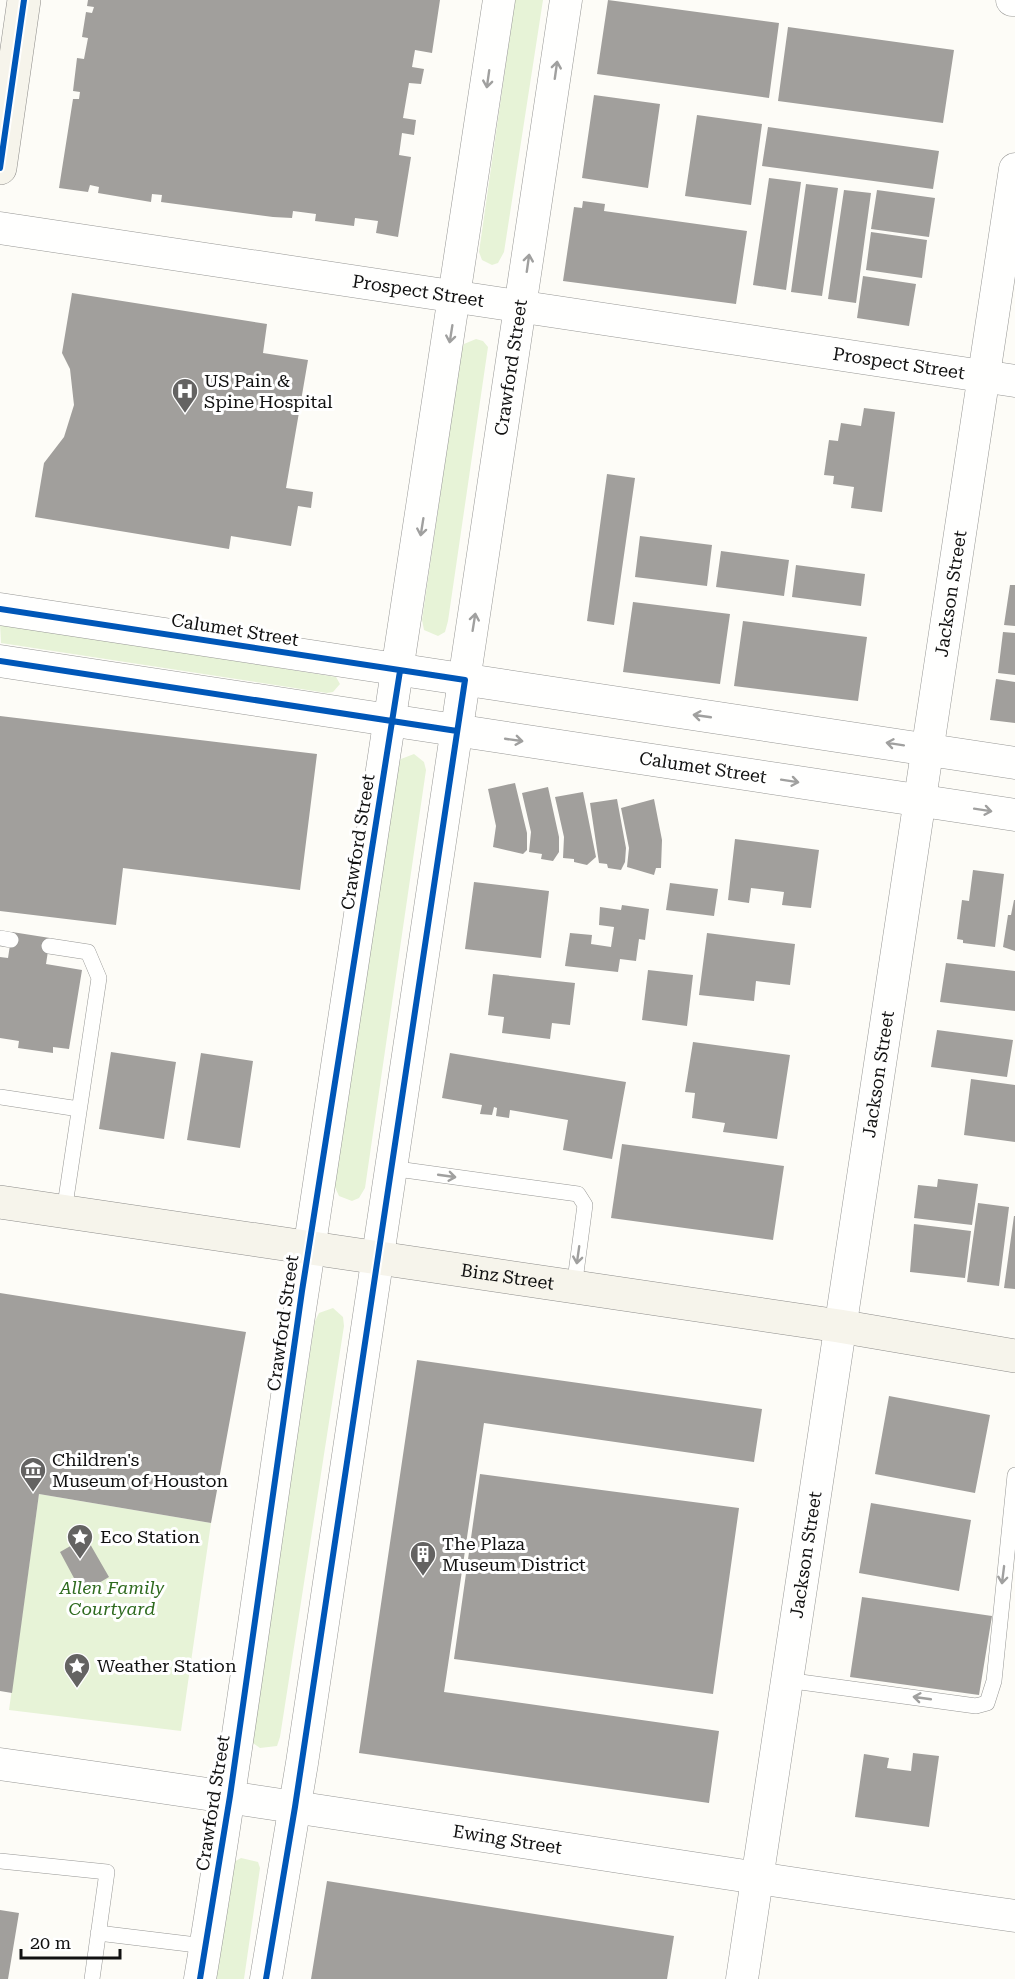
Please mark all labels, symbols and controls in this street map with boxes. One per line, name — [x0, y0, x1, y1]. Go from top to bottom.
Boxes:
one-way arrow — [550, 61, 561, 81]
one-way arrow — [482, 68, 493, 88]
one-way arrow — [522, 254, 533, 274]
street label: Prospect Street — [351, 270, 486, 311]
street label: Crawford Street — [490, 298, 531, 437]
one-way arrow — [446, 324, 457, 344]
street label: Prospect Street — [832, 343, 967, 383]
place label: US Pain & Spine Hospital — [204, 370, 333, 412]
hospital icon: US Pain & Spine Hospital — [170, 376, 200, 414]
one-way arrow — [416, 517, 427, 536]
street label: Jackson Street — [931, 528, 970, 658]
street label: Calumet Street — [170, 609, 301, 650]
one-way arrow — [468, 613, 479, 633]
one-way arrow — [693, 710, 712, 721]
one-way arrow — [504, 735, 524, 746]
one-way arrow — [886, 739, 905, 750]
street label: Calumet Street — [638, 747, 769, 787]
street label: Crawford Street — [336, 772, 379, 911]
one-way arrow — [780, 776, 800, 787]
one-way arrow — [973, 805, 992, 816]
street label: Jackson Street — [858, 1009, 898, 1139]
one-way arrow — [437, 1171, 457, 1182]
one-way arrow — [573, 1245, 584, 1264]
street label: Crawford Street — [263, 1253, 303, 1392]
street label: Binz Street — [459, 1259, 556, 1294]
place label: Children's Museum of Houston — [52, 1449, 228, 1491]
museum icon: Children's Museum of Houston — [18, 1455, 48, 1493]
street label: Jackson Street — [786, 1490, 825, 1620]
place icon: Eco Station — [65, 1522, 95, 1560]
place label: Eco Station — [100, 1526, 200, 1547]
place label: The Plaza Museum District — [442, 1533, 586, 1575]
building icon: The Plaza Museum District — [408, 1539, 438, 1577]
one-way arrow — [997, 1565, 1008, 1585]
park label: Allen Family Courtyard — [59, 1577, 165, 1619]
place icon: Weather Station — [62, 1651, 92, 1689]
place label: Weather Station — [97, 1655, 237, 1676]
one-way arrow — [913, 1693, 933, 1704]
street label: Crawford Street — [191, 1733, 234, 1872]
street label: Ewing Street — [451, 1820, 564, 1858]
scale bar — [21, 1922, 120, 1960]
text: 20 m — [30, 1932, 71, 1953]

